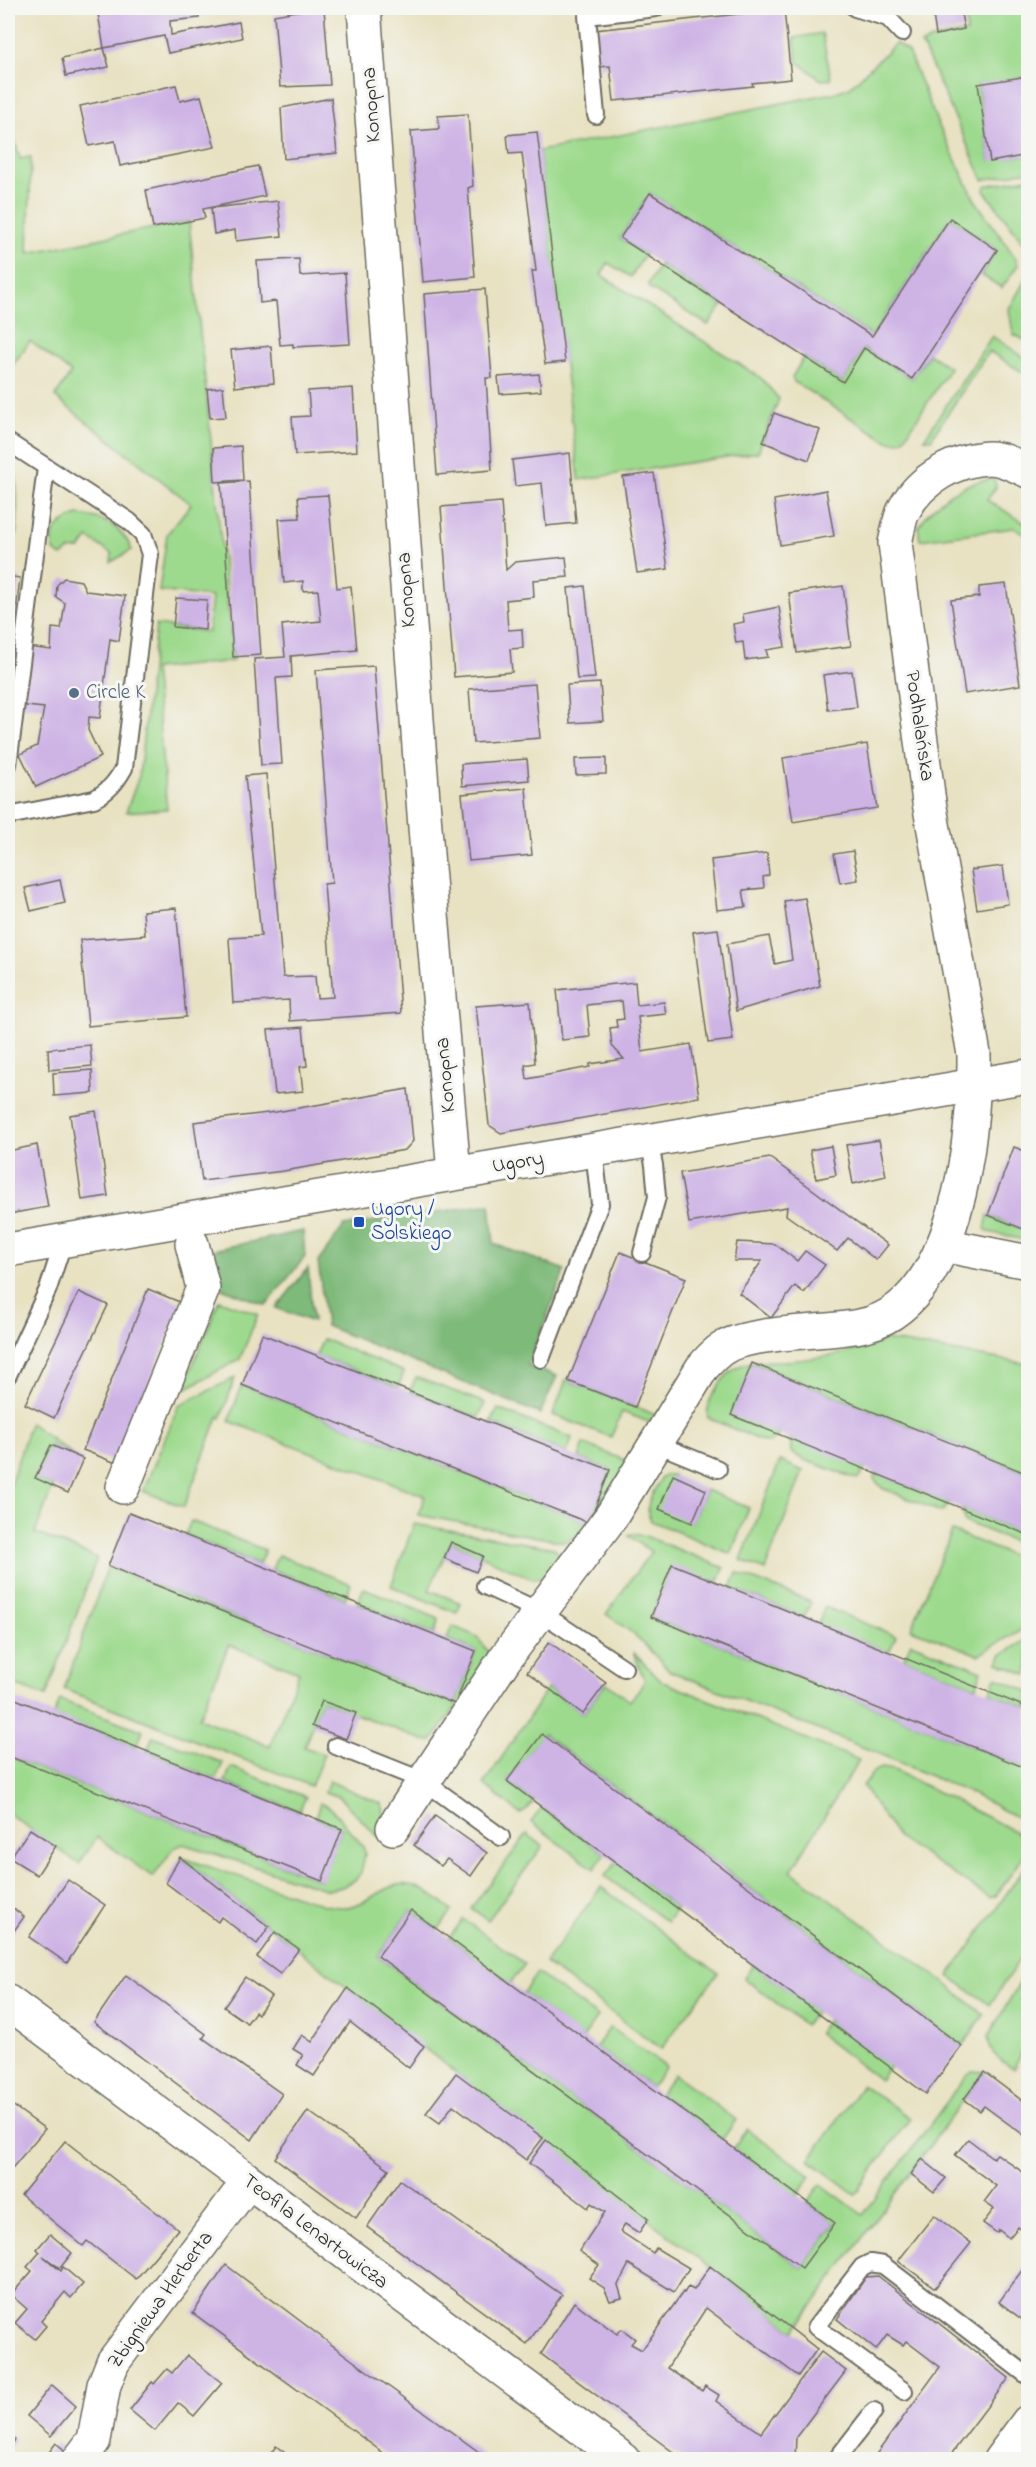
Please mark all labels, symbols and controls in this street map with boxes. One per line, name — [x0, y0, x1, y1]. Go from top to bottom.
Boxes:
street label: Konopna — [354, 66, 390, 144]
street label: Konopna — [389, 551, 425, 629]
street label: Podhalańska — [896, 669, 942, 783]
place label: Circle K — [86, 678, 146, 708]
marker: Circle K — [67, 686, 81, 700]
street label: Konopna — [428, 1036, 464, 1114]
street label: Ugory — [490, 1144, 546, 1184]
place label: Ugory / Solskiego — [371, 1195, 452, 1251]
marker: Ugory / Solskiego — [352, 1215, 366, 1229]
street label: Teofila Lenartowicza — [236, 2167, 394, 2297]
street label: Zbigniewa Herberta — [101, 2225, 223, 2376]

